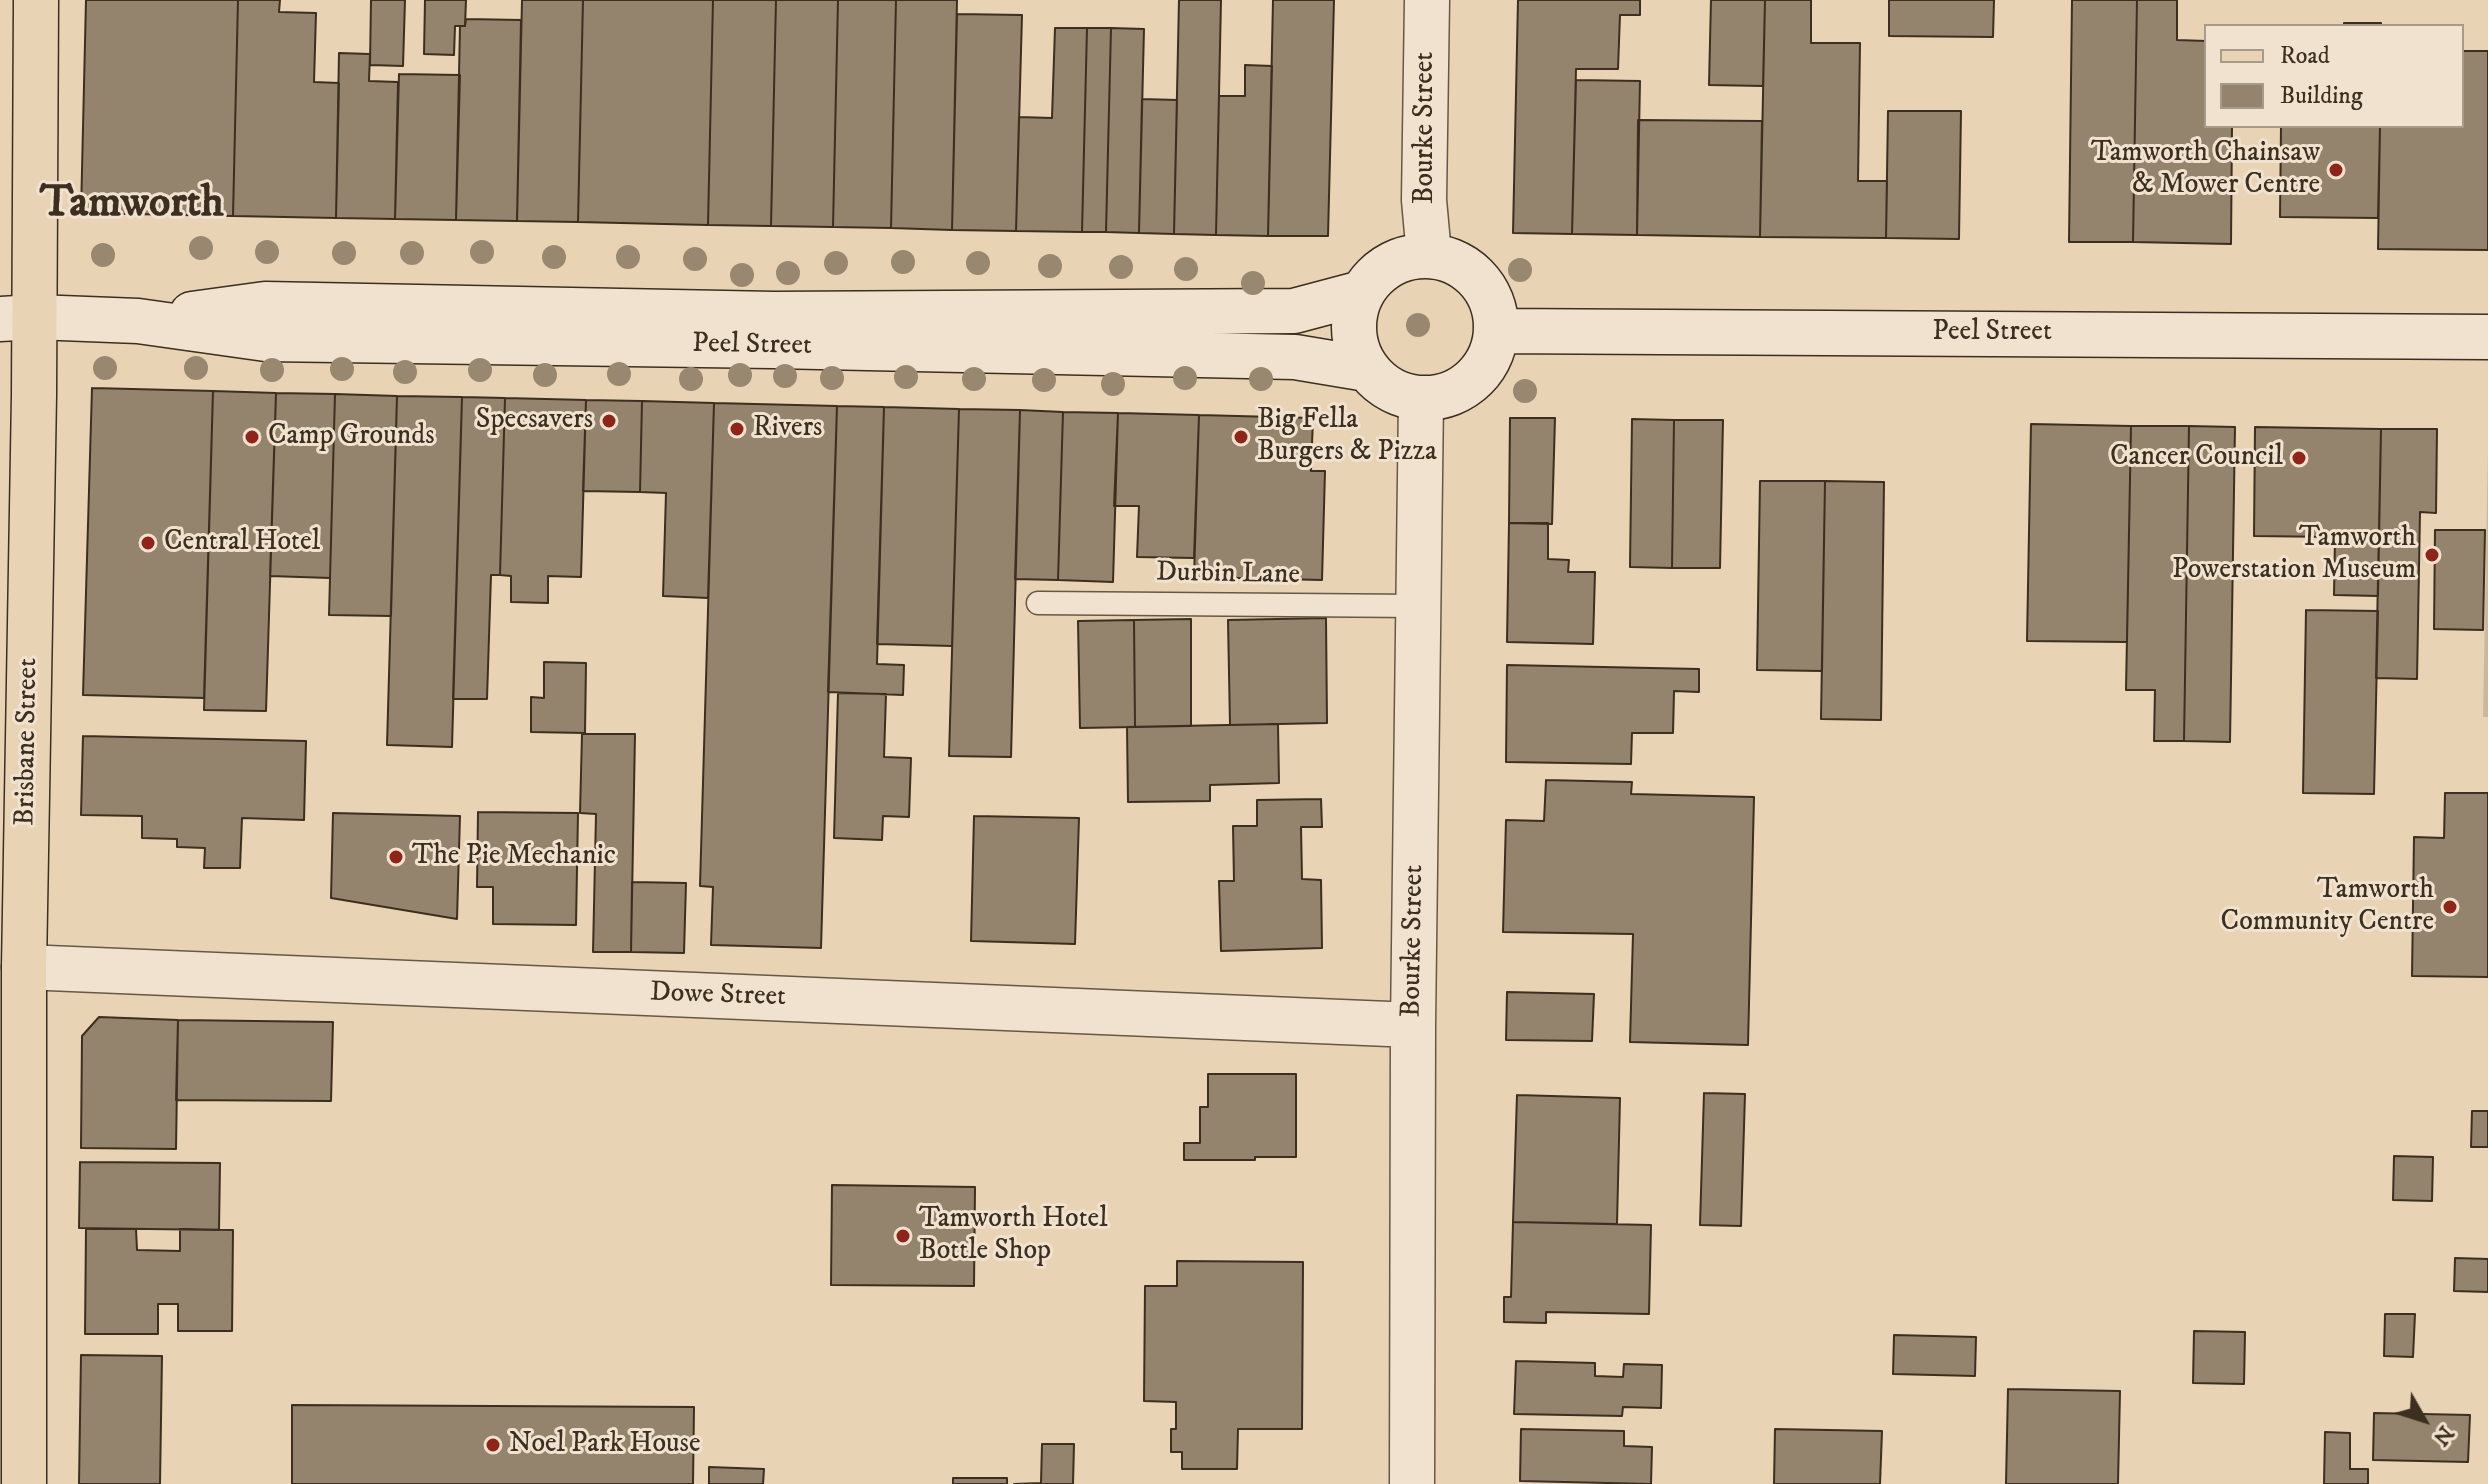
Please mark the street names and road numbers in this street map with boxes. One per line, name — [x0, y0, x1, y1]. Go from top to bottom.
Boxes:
street label: Bourke Street — [1409, 52, 1443, 204]
street label: Peel Street — [1932, 316, 2052, 350]
street label: Peel Street — [692, 328, 812, 364]
street label: Durbin Lane — [1156, 557, 1300, 593]
street label: Brisbane Street — [10, 658, 46, 826]
street label: Bourke Street — [1396, 864, 1432, 1018]
street label: Dowe Street — [649, 977, 787, 1015]

